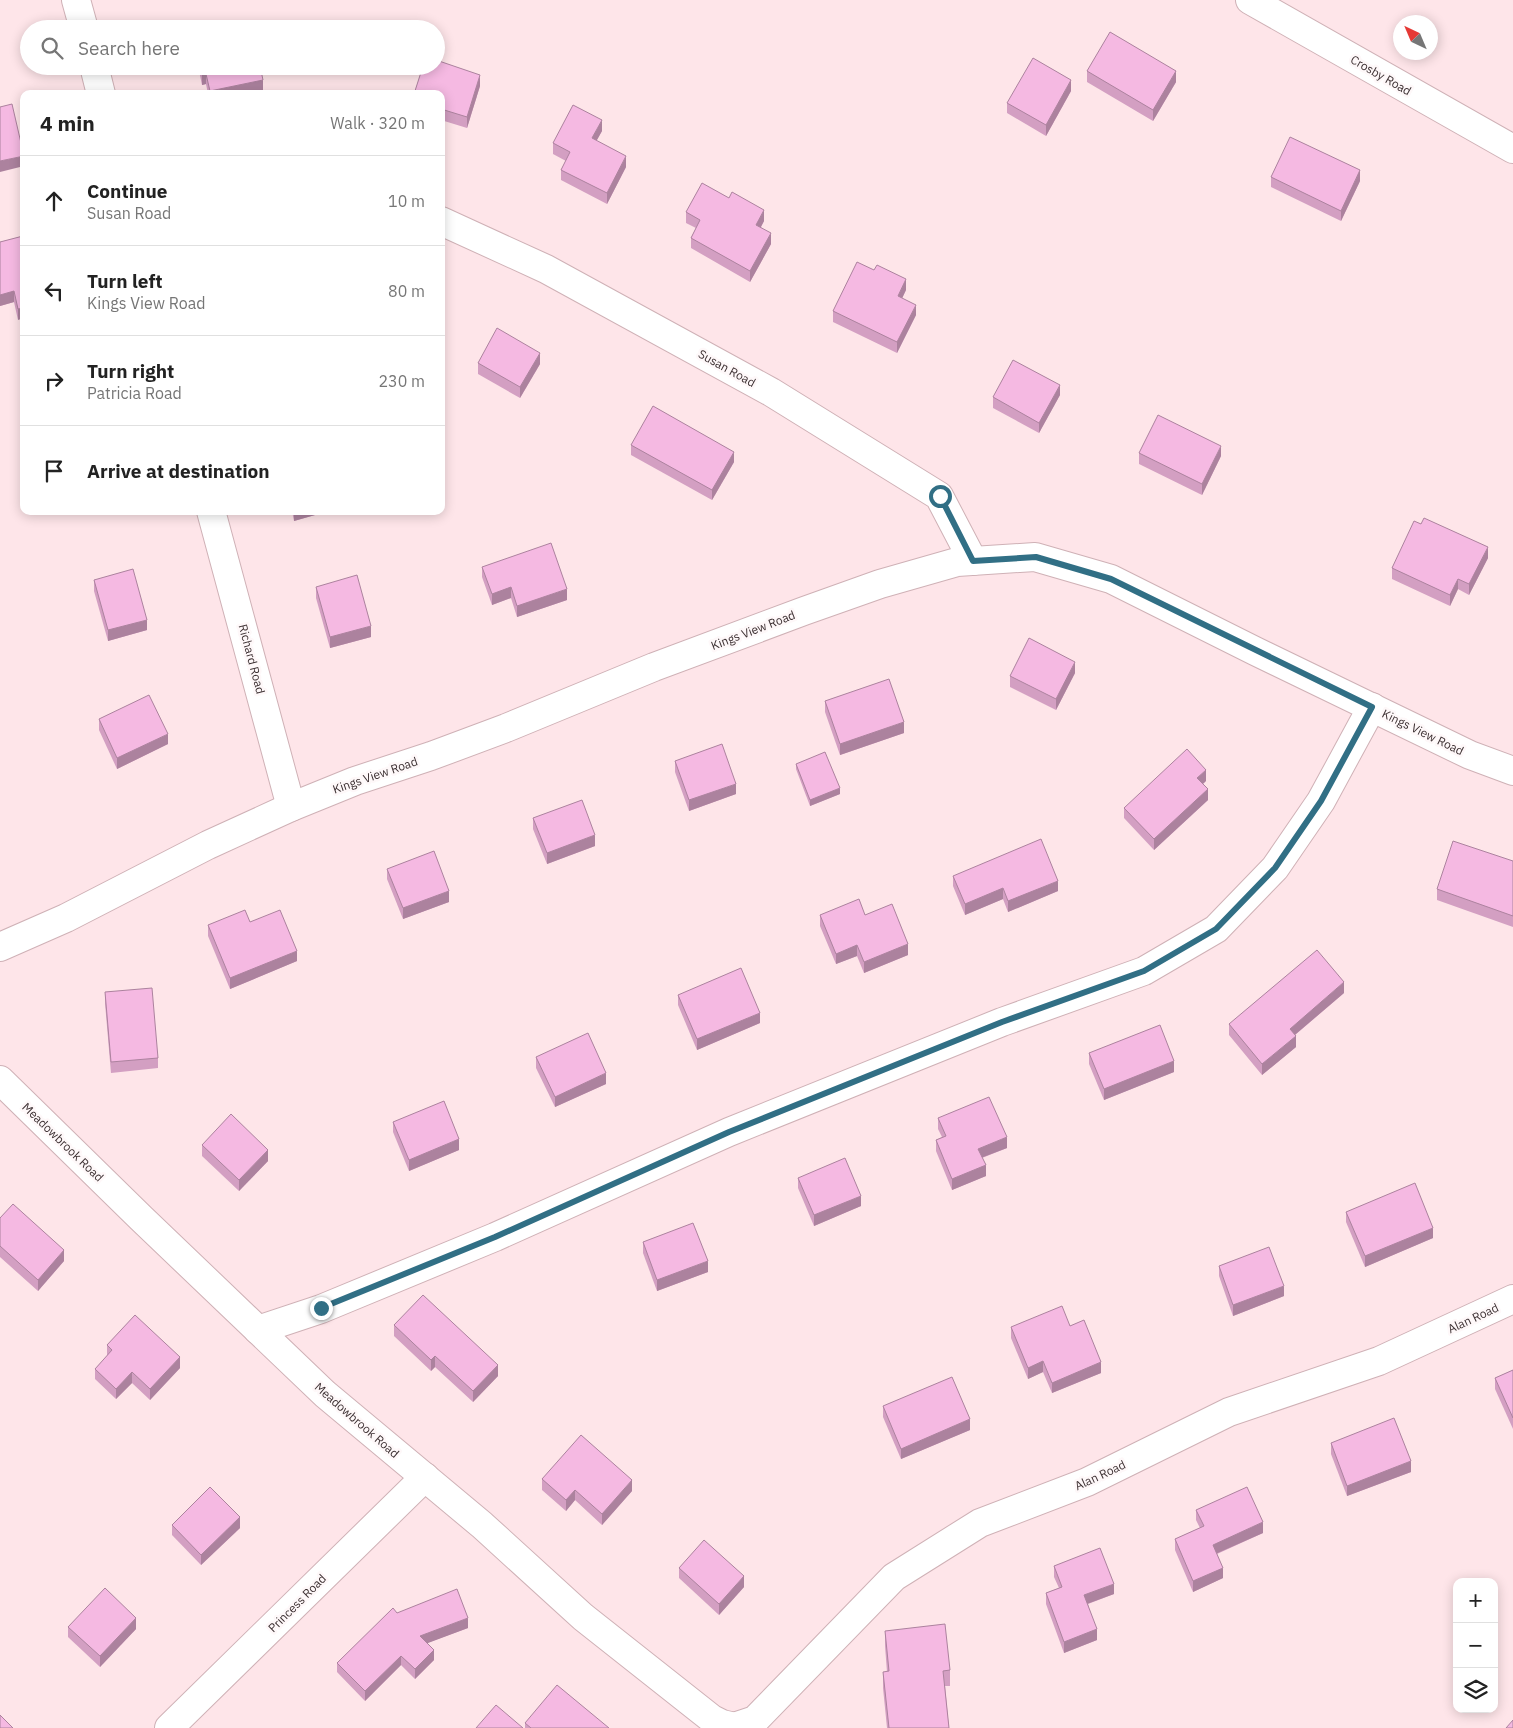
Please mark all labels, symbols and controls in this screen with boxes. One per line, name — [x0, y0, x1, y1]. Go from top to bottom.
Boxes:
north arrow — [1393, 15, 1438, 60]
search box — [20, 20, 445, 75]
icon: search — [38, 34, 66, 62]
text: Search here — [78, 36, 180, 60]
street label: Crosby Road — [1348, 52, 1414, 98]
text: 4 min — [40, 109, 95, 137]
text: Walk · 320 m — [330, 113, 425, 133]
text: Continue — [87, 179, 167, 203]
icon: ahead — [40, 187, 68, 215]
text: 10 m — [388, 191, 425, 211]
text: Susan Road — [87, 203, 171, 223]
text: Turn left — [87, 269, 163, 293]
icon: left — [40, 277, 68, 305]
text: 80 m — [388, 281, 425, 301]
text: Kings View Road — [87, 293, 206, 313]
street label: Susan Road — [696, 346, 758, 390]
text: Turn right — [87, 359, 174, 383]
icon: right — [40, 367, 68, 395]
text: 230 m — [378, 371, 425, 391]
text: Patricia Road — [87, 383, 182, 403]
icon: arrive — [40, 457, 68, 485]
text: Arrive at destination — [87, 459, 270, 483]
route start — [929, 485, 952, 508]
street label: Kings View Road — [709, 607, 797, 653]
street label: Richard Road — [235, 622, 269, 696]
street label: Kings View Road — [1380, 706, 1466, 758]
street label: Kings View Road — [331, 753, 419, 797]
street label: Meadowbrook Road — [19, 1099, 107, 1185]
route end — [310, 1297, 333, 1320]
street label: Alan Road — [1445, 1300, 1501, 1336]
street label: Meadowbrook Road — [312, 1379, 402, 1461]
street label: Alan Road — [1072, 1457, 1128, 1493]
street label: Princess Road — [265, 1571, 329, 1635]
map controls — [1453, 1578, 1498, 1713]
button: + — [1453, 1578, 1498, 1623]
button: − — [1453, 1623, 1498, 1668]
button: layers — [1453, 1668, 1498, 1713]

